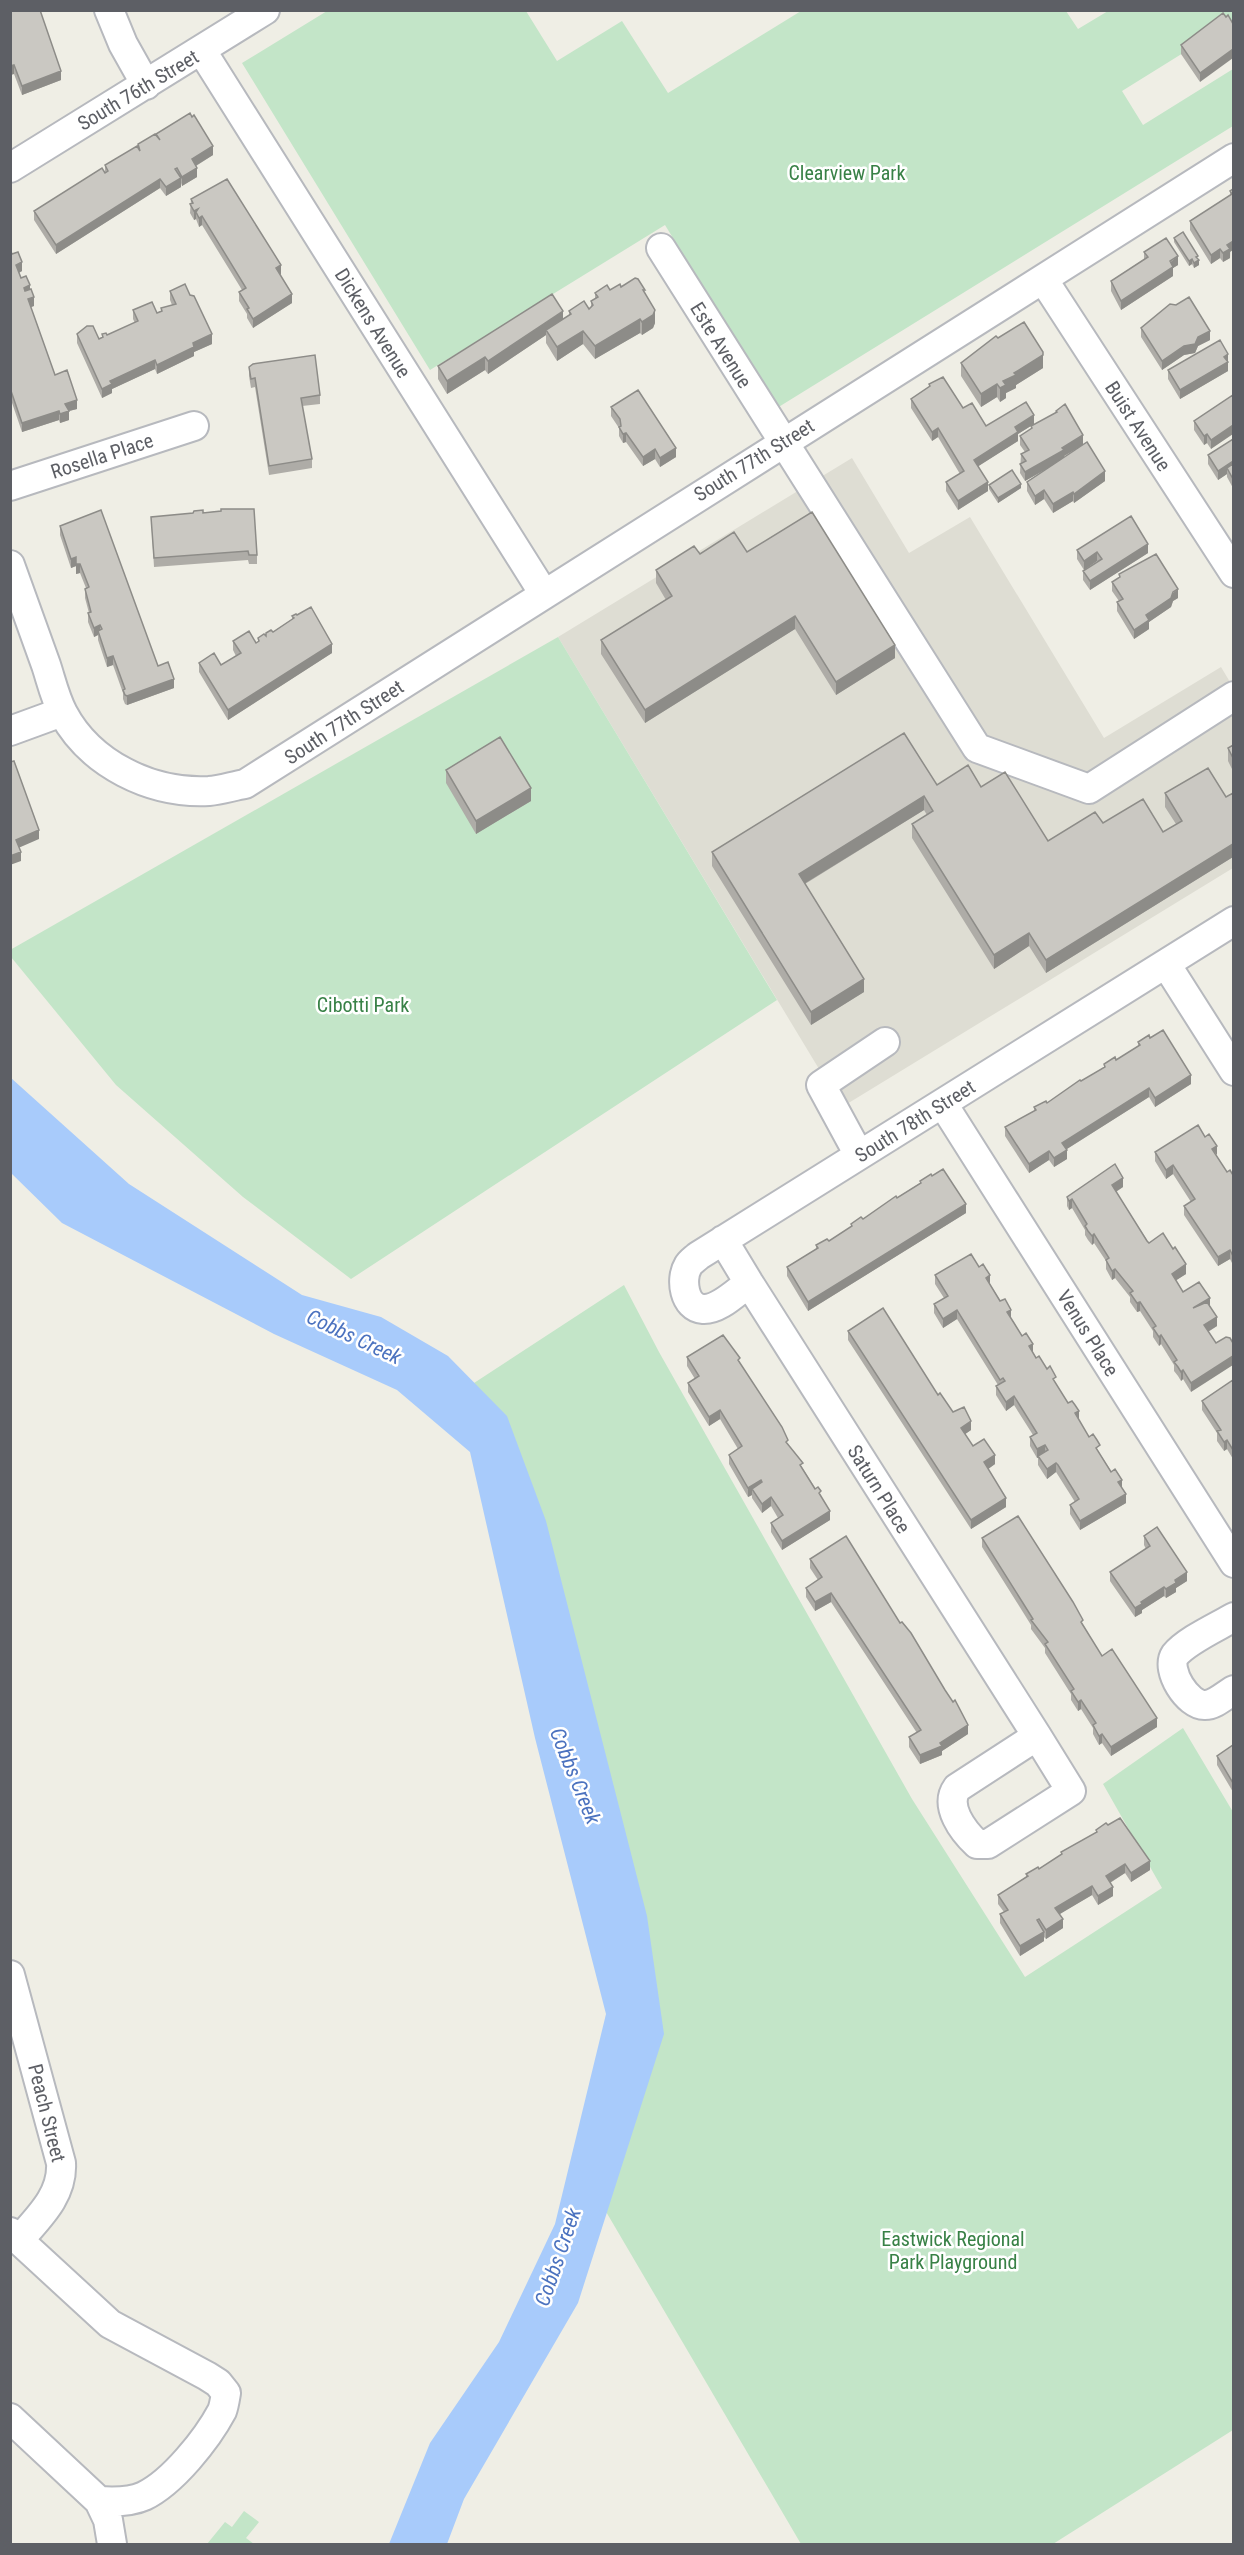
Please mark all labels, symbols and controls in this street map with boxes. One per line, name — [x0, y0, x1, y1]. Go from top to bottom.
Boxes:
street label: South 76th Street — [73, 44, 203, 136]
park label: Clearview Park — [789, 161, 905, 185]
street label: Dickens Avenue — [330, 264, 416, 382]
street label: Este Avenue — [685, 298, 757, 392]
street label: Buist Avenue — [1100, 377, 1176, 475]
street label: South 77th Street — [690, 413, 819, 506]
street label: Rosella Place — [48, 428, 156, 484]
street label: South 77th Street — [280, 675, 408, 769]
park label: Cibotti Park — [317, 993, 409, 1017]
street label: South 78th Street — [851, 1074, 980, 1167]
street label: Venus Place — [1052, 1285, 1124, 1381]
water label: Cobbs Creek — [303, 1305, 406, 1370]
street label: Saturn Place — [842, 1440, 916, 1538]
water label: Cobbs Creek — [545, 1724, 605, 1828]
street label: Peach Street — [23, 2061, 71, 2165]
water label: Cobbs Creek — [530, 2204, 586, 2309]
park label: Eastwick Regional Park Playground — [881, 2227, 1025, 2274]

